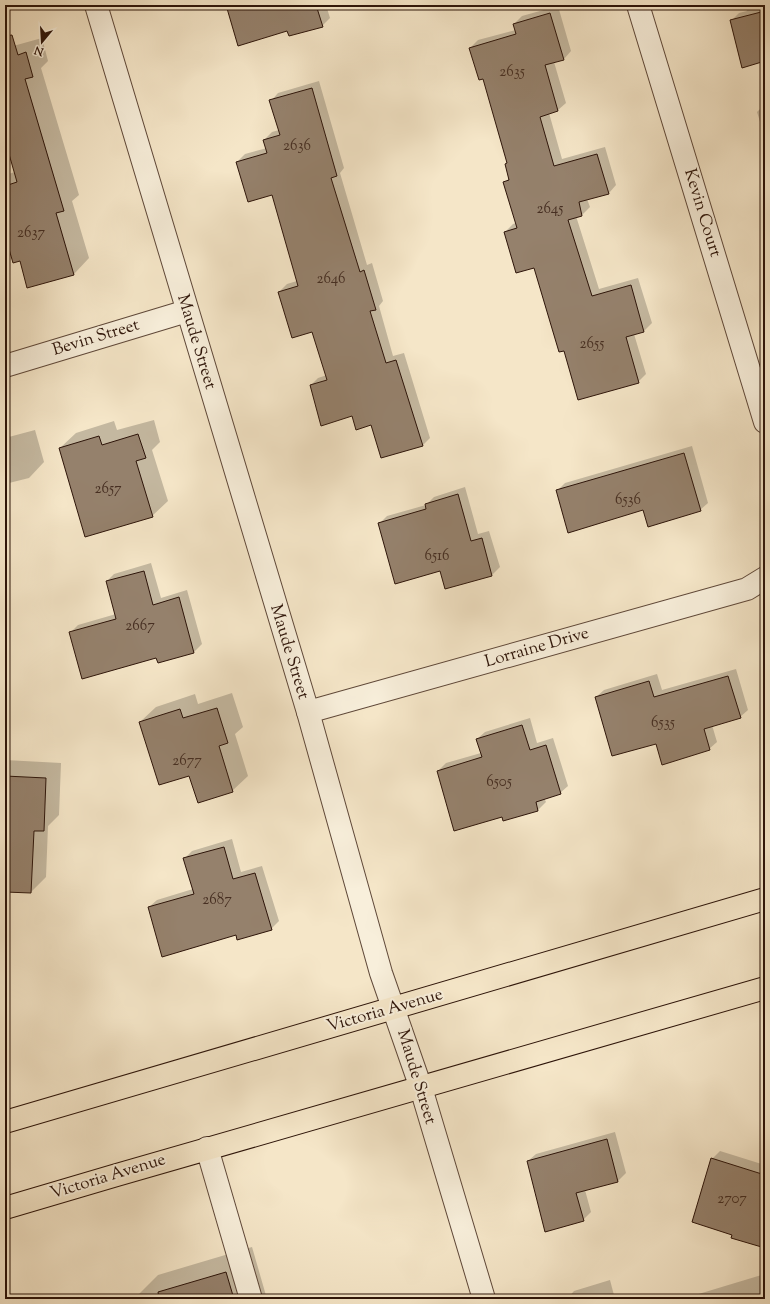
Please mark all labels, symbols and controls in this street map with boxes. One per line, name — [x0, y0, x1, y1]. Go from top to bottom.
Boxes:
north arrow — [22, 22, 62, 62]
text: N — [32, 42, 47, 60]
house number: 2635 — [499, 62, 525, 83]
house number: 2636 — [283, 136, 311, 157]
street label: Kevin Court — [677, 166, 727, 260]
house number: 2645 — [537, 199, 563, 220]
house number: 2637 — [17, 223, 46, 244]
house number: 2646 — [316, 269, 346, 290]
street label: Maude Street — [170, 292, 222, 392]
street label: Bevin Street — [50, 313, 143, 363]
house number: 2655 — [580, 334, 604, 355]
house number: 2657 — [94, 479, 122, 500]
house number: 6536 — [615, 490, 641, 511]
house number: 6516 — [424, 546, 450, 567]
street label: Maude Street — [263, 602, 315, 702]
house number: 2667 — [125, 616, 155, 637]
street label: Lorraine Drive — [482, 622, 592, 674]
house number: 6535 — [651, 713, 675, 734]
house number: 2677 — [172, 751, 202, 772]
house number: 6505 — [486, 772, 512, 793]
house number: 2687 — [202, 890, 232, 911]
street label: Victoria Avenue — [324, 983, 446, 1039]
street label: Maude Street — [390, 1027, 442, 1127]
street label: Victoria Avenue — [47, 1148, 169, 1206]
house number: 2707 — [717, 1189, 747, 1210]

